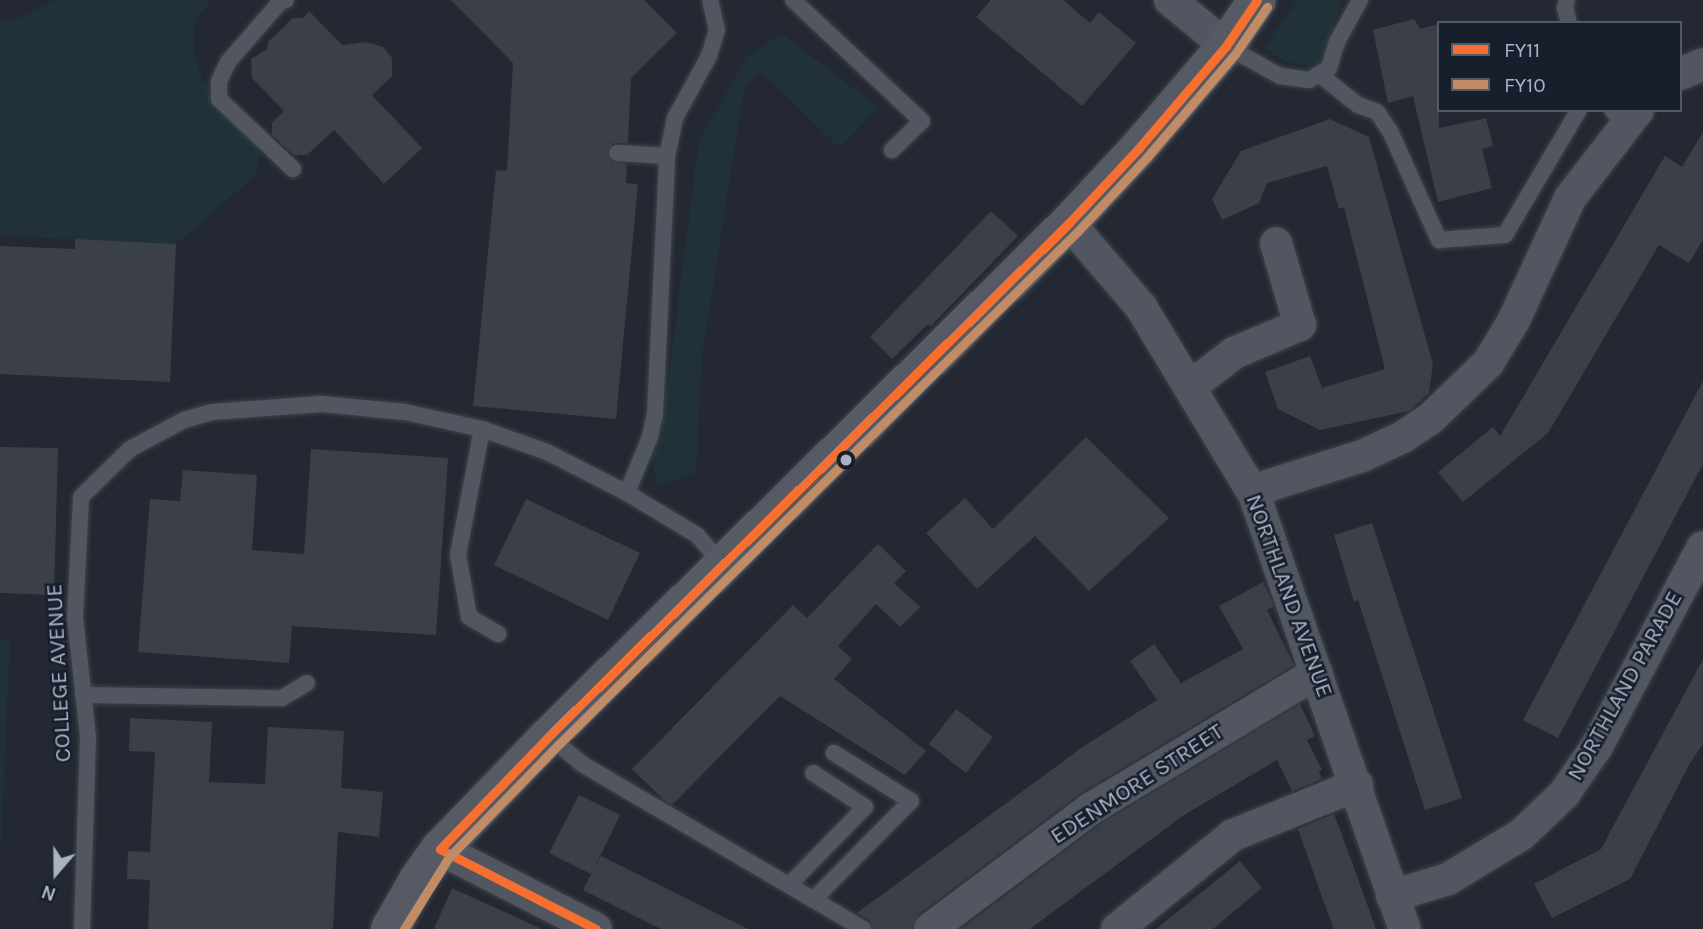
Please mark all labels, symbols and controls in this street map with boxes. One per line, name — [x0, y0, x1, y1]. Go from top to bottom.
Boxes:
legend — [1437, 21, 1682, 112]
text: FY11 — [1504, 38, 1540, 62]
text: FY10 — [1504, 73, 1546, 97]
unlabelled marker — [839, 453, 853, 467]
street label: NORTHLAND AVENUE — [1239, 491, 1339, 701]
street label: COLLEGE AVENUE — [41, 583, 77, 763]
street label: NORTHLAND PARADE — [1561, 586, 1689, 786]
street label: EDENMORE STREET — [1045, 718, 1229, 850]
north arrow — [21, 838, 91, 908]
text: N — [39, 880, 59, 905]

